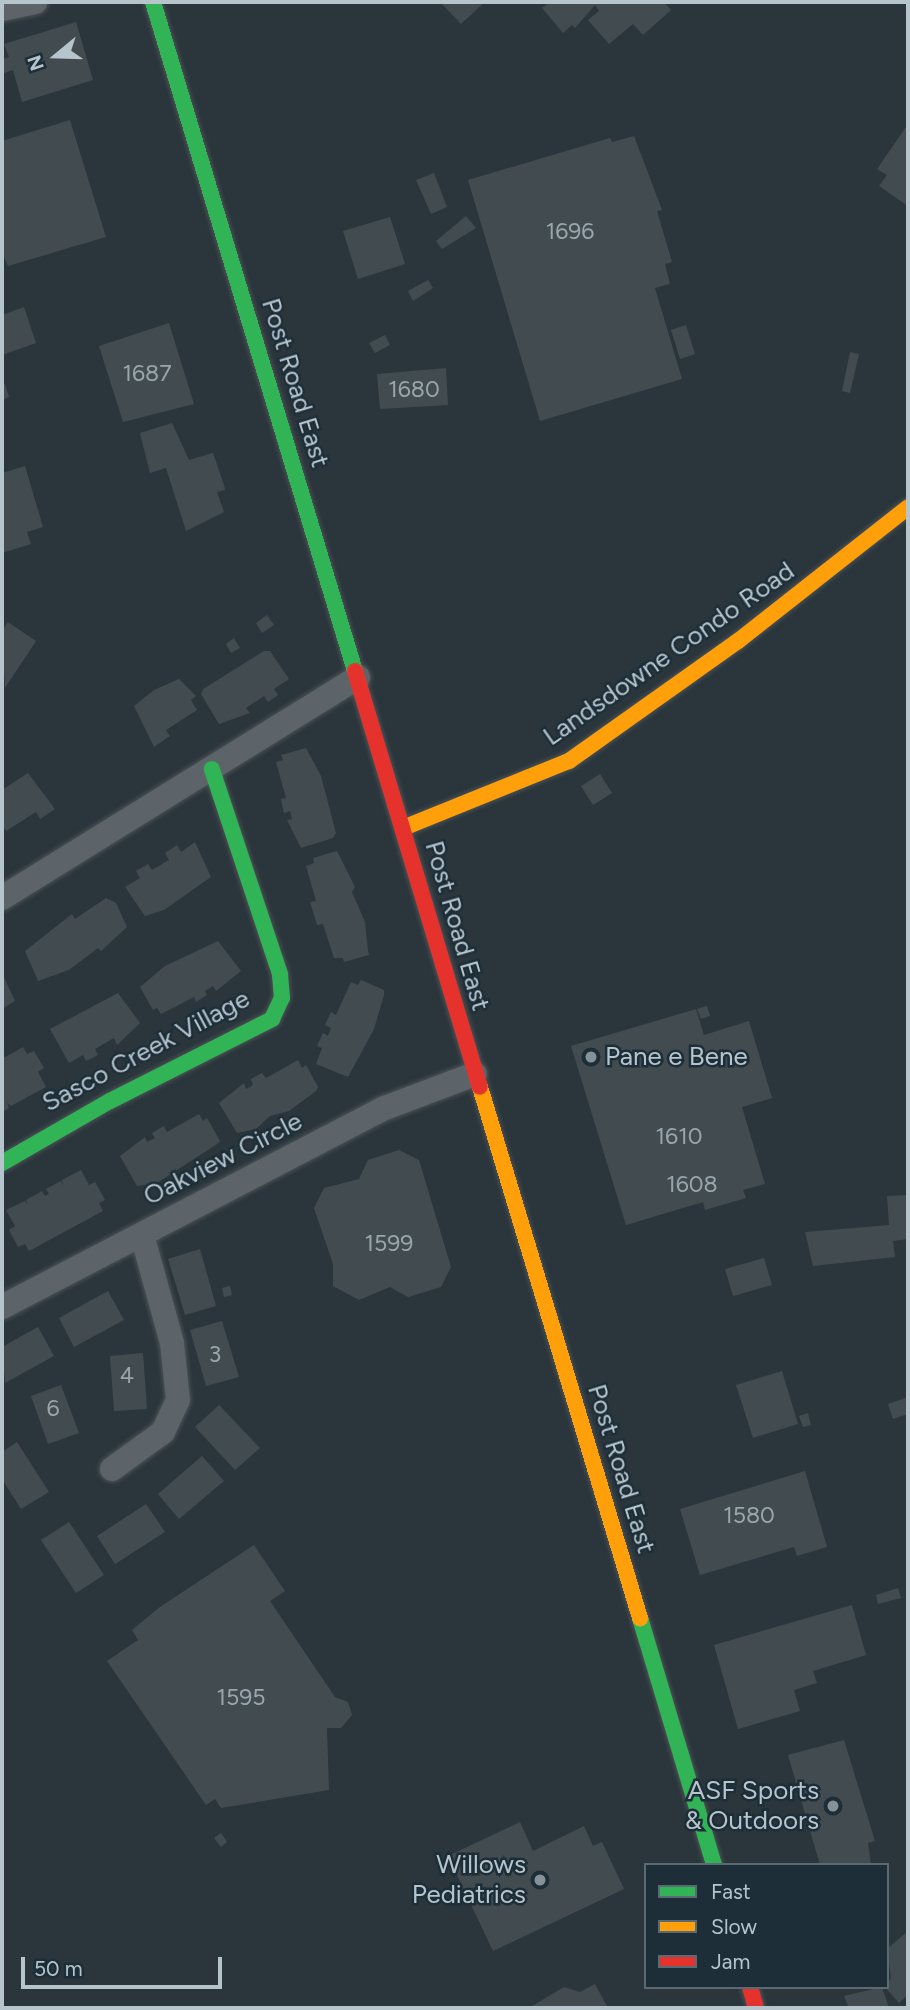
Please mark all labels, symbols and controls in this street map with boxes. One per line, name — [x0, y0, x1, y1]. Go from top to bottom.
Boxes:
north arrow — [21, 21, 91, 91]
text: N — [22, 52, 49, 74]
house number: 1696 — [546, 217, 594, 245]
street label: Post Road East — [254, 295, 336, 471]
house number: 1687 — [123, 359, 171, 387]
house number: 1680 — [388, 375, 440, 403]
street label: Landsdowne Condo Road — [538, 555, 800, 753]
street label: Post Road East — [418, 838, 496, 1014]
street label: Sasco Creek Village — [37, 983, 255, 1119]
place label: Pane e Bene — [605, 1041, 748, 1073]
marker: Pane e Bene — [583, 1049, 599, 1065]
street label: Oakview Circle — [138, 1106, 308, 1212]
house number: 1610 — [656, 1122, 702, 1150]
house number: 1608 — [666, 1170, 718, 1198]
house number: 1599 — [365, 1229, 413, 1257]
house number: 3 — [209, 1340, 221, 1368]
house number: 4 — [120, 1361, 134, 1389]
street label: Post Road East — [580, 1381, 662, 1557]
house number: 6 — [46, 1394, 60, 1422]
house number: 1580 — [723, 1501, 775, 1529]
house number: 1595 — [217, 1683, 265, 1711]
place label: ASF Sports & Outdoors — [685, 1775, 819, 1837]
marker: ASF Sports & Outdoors — [825, 1798, 841, 1814]
place label: Willows Pediatrics — [412, 1849, 526, 1910]
legend — [644, 1863, 889, 1989]
marker: Willows Pediatrics — [532, 1872, 548, 1888]
text: Fast — [711, 1879, 751, 1904]
text: Slow — [711, 1914, 757, 1939]
scale bar — [24, 1944, 226, 1988]
text: Jam — [711, 1949, 750, 1974]
text: 50 m — [34, 1956, 83, 1981]

